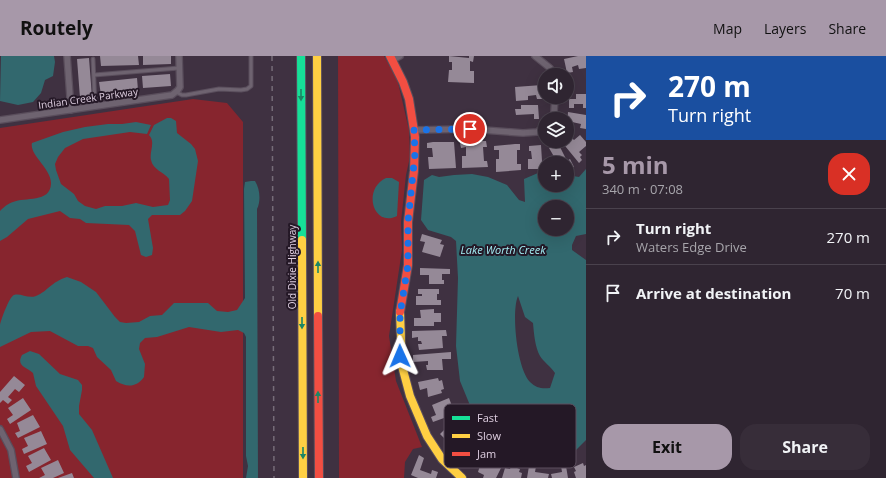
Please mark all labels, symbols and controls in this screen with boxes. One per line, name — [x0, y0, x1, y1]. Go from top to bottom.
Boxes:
text: Routely — [20, 15, 93, 41]
text: Map — [713, 19, 742, 38]
text: Layers — [764, 19, 806, 38]
text: Share — [828, 19, 866, 38]
text: 270 m — [668, 67, 751, 105]
map controls — [538, 68, 574, 236]
button: sound — [538, 68, 574, 104]
icon: right — [602, 72, 654, 124]
street label: Indian Creek Parkway — [37, 84, 140, 112]
one-way arrow — [298, 89, 304, 102]
text: Turn right — [668, 103, 751, 127]
pin — [453, 112, 487, 146]
button: layers — [538, 112, 574, 148]
icon: arrive — [459, 118, 481, 140]
text: 5 min — [602, 148, 669, 181]
button: close — [828, 153, 870, 195]
button: + — [538, 156, 574, 192]
text: 340 m · 07:08 — [602, 180, 683, 198]
button: − — [538, 200, 574, 236]
text: Turn right — [636, 218, 711, 238]
street label: Old Dixie Highway — [285, 224, 299, 309]
icon: right — [602, 226, 624, 248]
text: 270 m — [826, 227, 870, 247]
text: Waters Edge Drive — [636, 238, 747, 256]
water label: Lake Worth Creek — [460, 242, 546, 257]
one-way arrow — [314, 261, 321, 273]
icon: arrive — [602, 282, 624, 304]
text: Arrive at destination — [636, 283, 791, 303]
text: 70 m — [835, 283, 870, 303]
one-way arrow — [299, 317, 305, 330]
position arrow — [379, 335, 421, 377]
one-way arrow — [315, 390, 321, 403]
legend — [444, 404, 576, 468]
text: Fast — [477, 410, 498, 425]
button: Exit — [602, 424, 732, 470]
button: Share — [740, 424, 870, 470]
text: Slow — [477, 428, 501, 443]
text: Jam — [476, 446, 496, 461]
one-way arrow — [300, 447, 306, 460]

